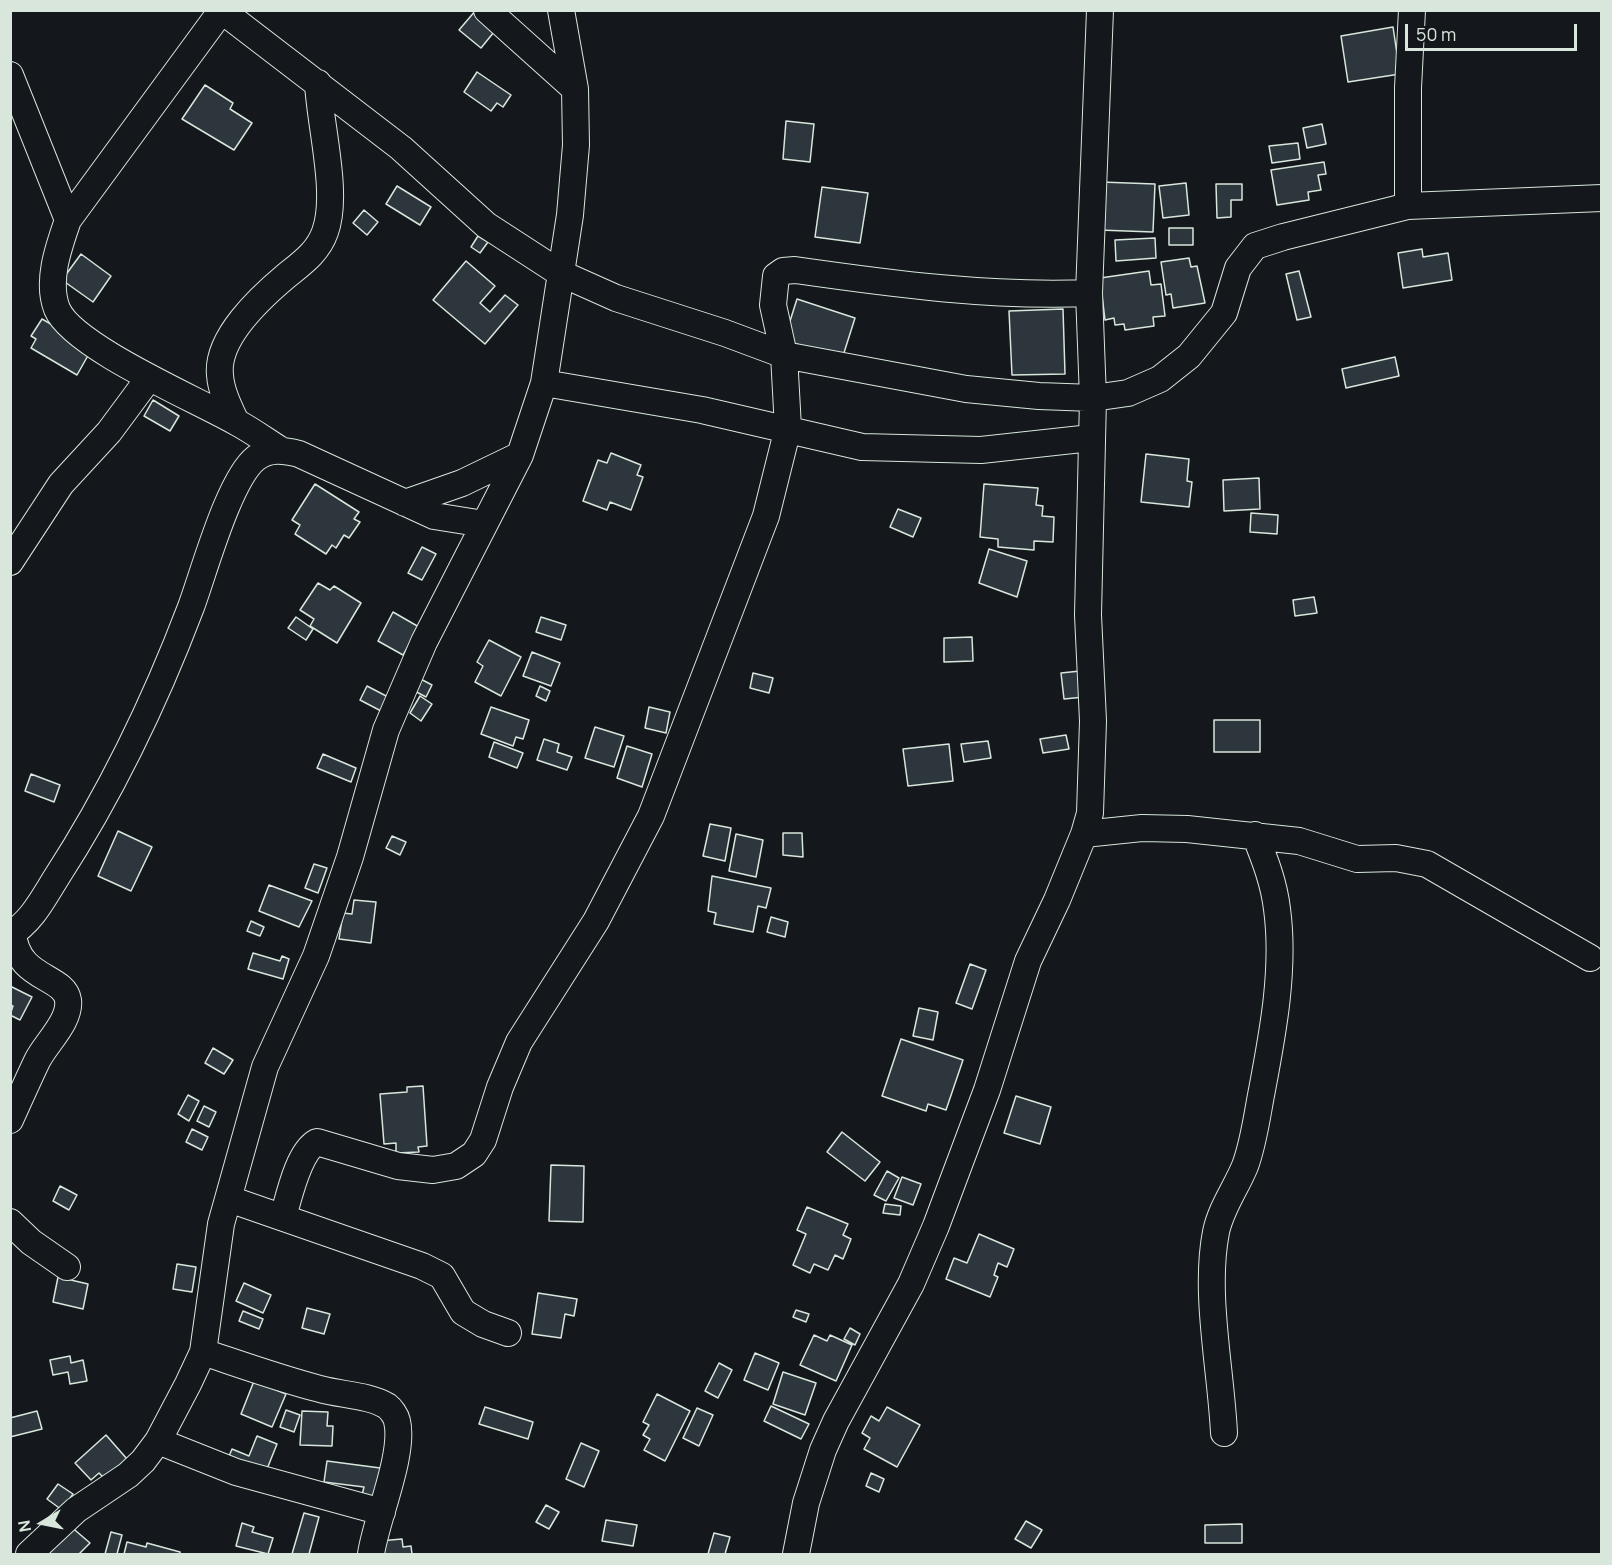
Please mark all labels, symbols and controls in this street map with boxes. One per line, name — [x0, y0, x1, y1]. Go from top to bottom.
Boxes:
scale bar — [1408, 12, 1580, 50]
text: 50 m — [1416, 22, 1456, 46]
north arrow — [12, 1493, 72, 1553]
text: N — [12, 1519, 36, 1534]

